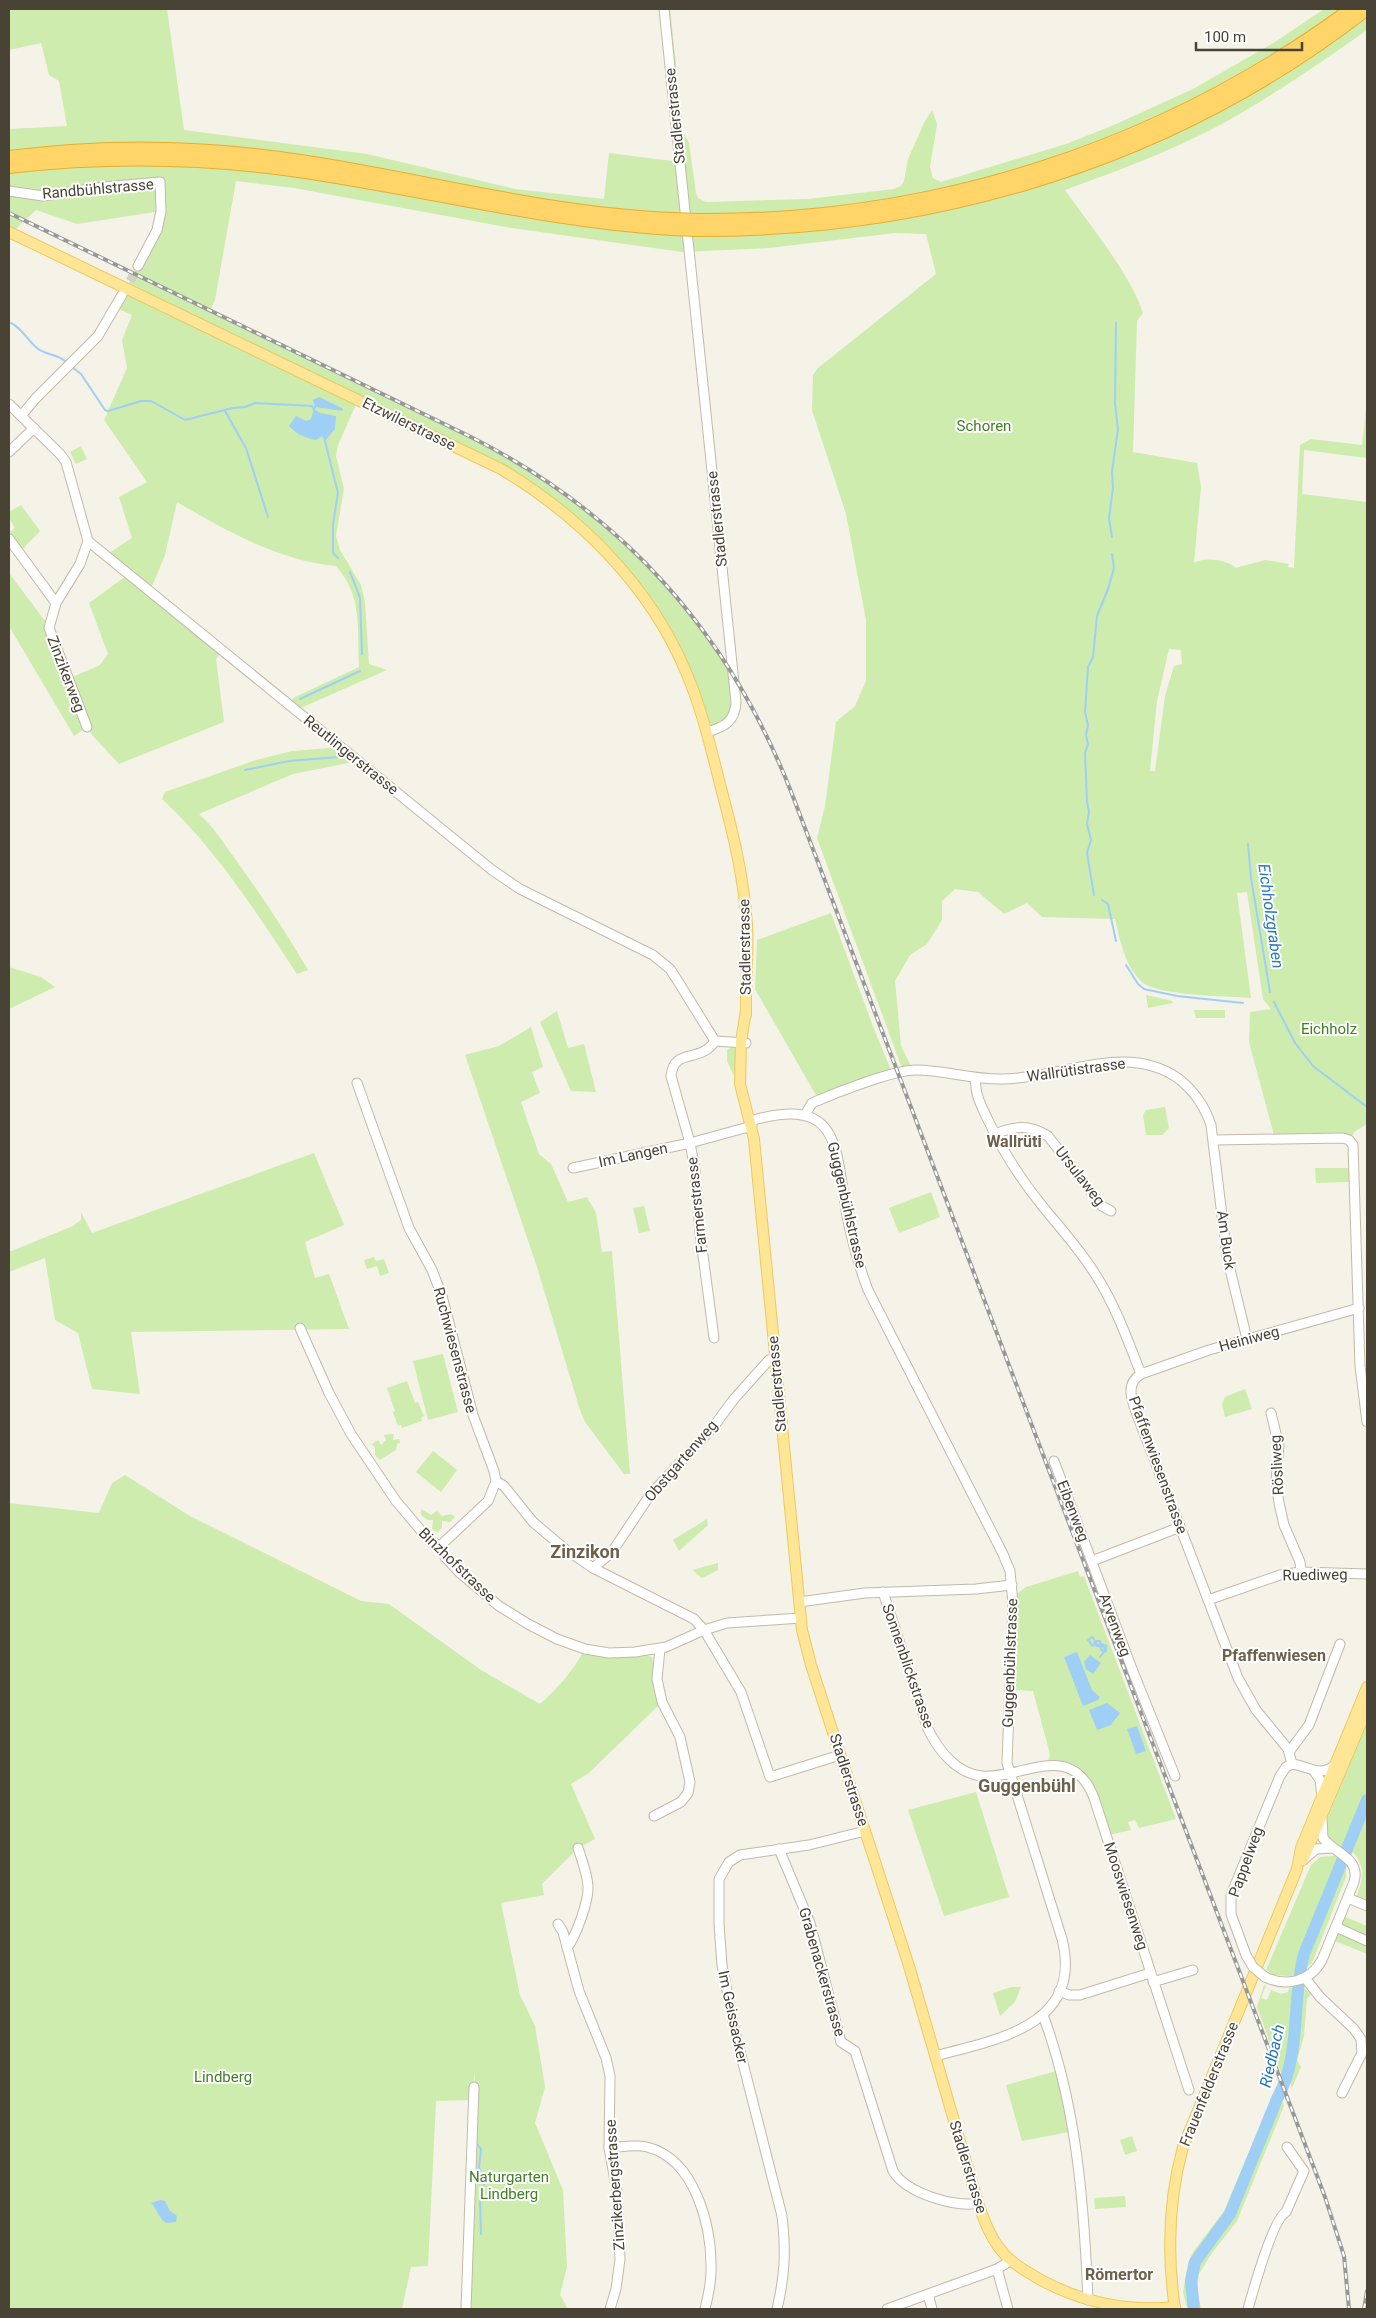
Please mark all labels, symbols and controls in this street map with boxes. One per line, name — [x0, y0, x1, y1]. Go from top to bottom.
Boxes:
scale bar — [1196, 20, 1302, 52]
text: 100 m — [1204, 28, 1246, 46]
street label: Stadlerstrasse — [661, 67, 689, 165]
street label: Randbühlstrasse — [42, 175, 155, 203]
street label: Etzwilerstrasse — [359, 394, 459, 454]
park label: Schoren — [957, 417, 1011, 435]
street label: Stadlerstrasse — [703, 470, 731, 568]
street label: Zinzikerweg — [43, 633, 89, 715]
street label: Reutlingerstrasse — [300, 711, 402, 799]
water label: Eichholzgraben — [1254, 862, 1288, 970]
street label: Stadlerstrasse — [735, 899, 755, 995]
park label: Eichholz — [1301, 1020, 1357, 1038]
street label: Wallrütistrasse — [1025, 1054, 1127, 1086]
district label: Wallrüti — [986, 1132, 1042, 1151]
street label: Im Langen — [597, 1139, 669, 1171]
street label: Guggenbühlstrasse — [824, 1140, 870, 1270]
street label: Ursulaweg — [1051, 1143, 1109, 1209]
street label: Farmerstrasse — [683, 1156, 711, 1254]
street label: Am Buck — [1213, 1209, 1239, 1271]
street label: Ruchwiesenstrasse — [430, 1285, 480, 1415]
street label: Heiniweg — [1217, 1322, 1281, 1356]
street label: Stadlerstrasse — [764, 1335, 790, 1433]
street label: Pfaffenwiesenstrasse — [1125, 1394, 1191, 1536]
street label: Obstgartenweg — [641, 1417, 721, 1505]
street label: Rösliweg — [1266, 1434, 1288, 1496]
street label: Eibenweg — [1053, 1478, 1093, 1544]
street label: Binzhofstrasse — [415, 1524, 499, 1606]
district label: Zinzikon — [550, 1541, 620, 1562]
street label: Ruediweg — [1282, 1565, 1348, 1585]
street label: Arvenweg — [1095, 1591, 1135, 1659]
street label: Guggenbühlstrasse — [999, 1598, 1021, 1728]
street label: Sonnenblickstrasse — [878, 1601, 938, 1731]
district label: Pfaffenwiesen — [1222, 1646, 1326, 1665]
street label: Stadlerstrasse — [826, 1731, 872, 1829]
district label: Guggenbühl — [978, 1775, 1076, 1796]
street label: Pappelweg — [1225, 1824, 1267, 1900]
street label: Mooswiesenweg — [1100, 1840, 1152, 1952]
street label: Grabenackerstrasse — [795, 1905, 849, 2039]
street label: Im Geissacker — [714, 1969, 752, 2065]
street label: Frauenfelderstrasse — [1176, 2019, 1242, 2149]
water label: Riedbach — [1256, 2023, 1288, 2089]
park label: Lindberg — [194, 2068, 252, 2086]
street label: Stadlerstrasse — [945, 2118, 991, 2216]
street label: Zinzikerbergstrasse — [601, 2119, 629, 2251]
park label: Naturgarten Lindberg — [469, 2168, 549, 2203]
district label: Römertor — [1085, 2265, 1153, 2284]

